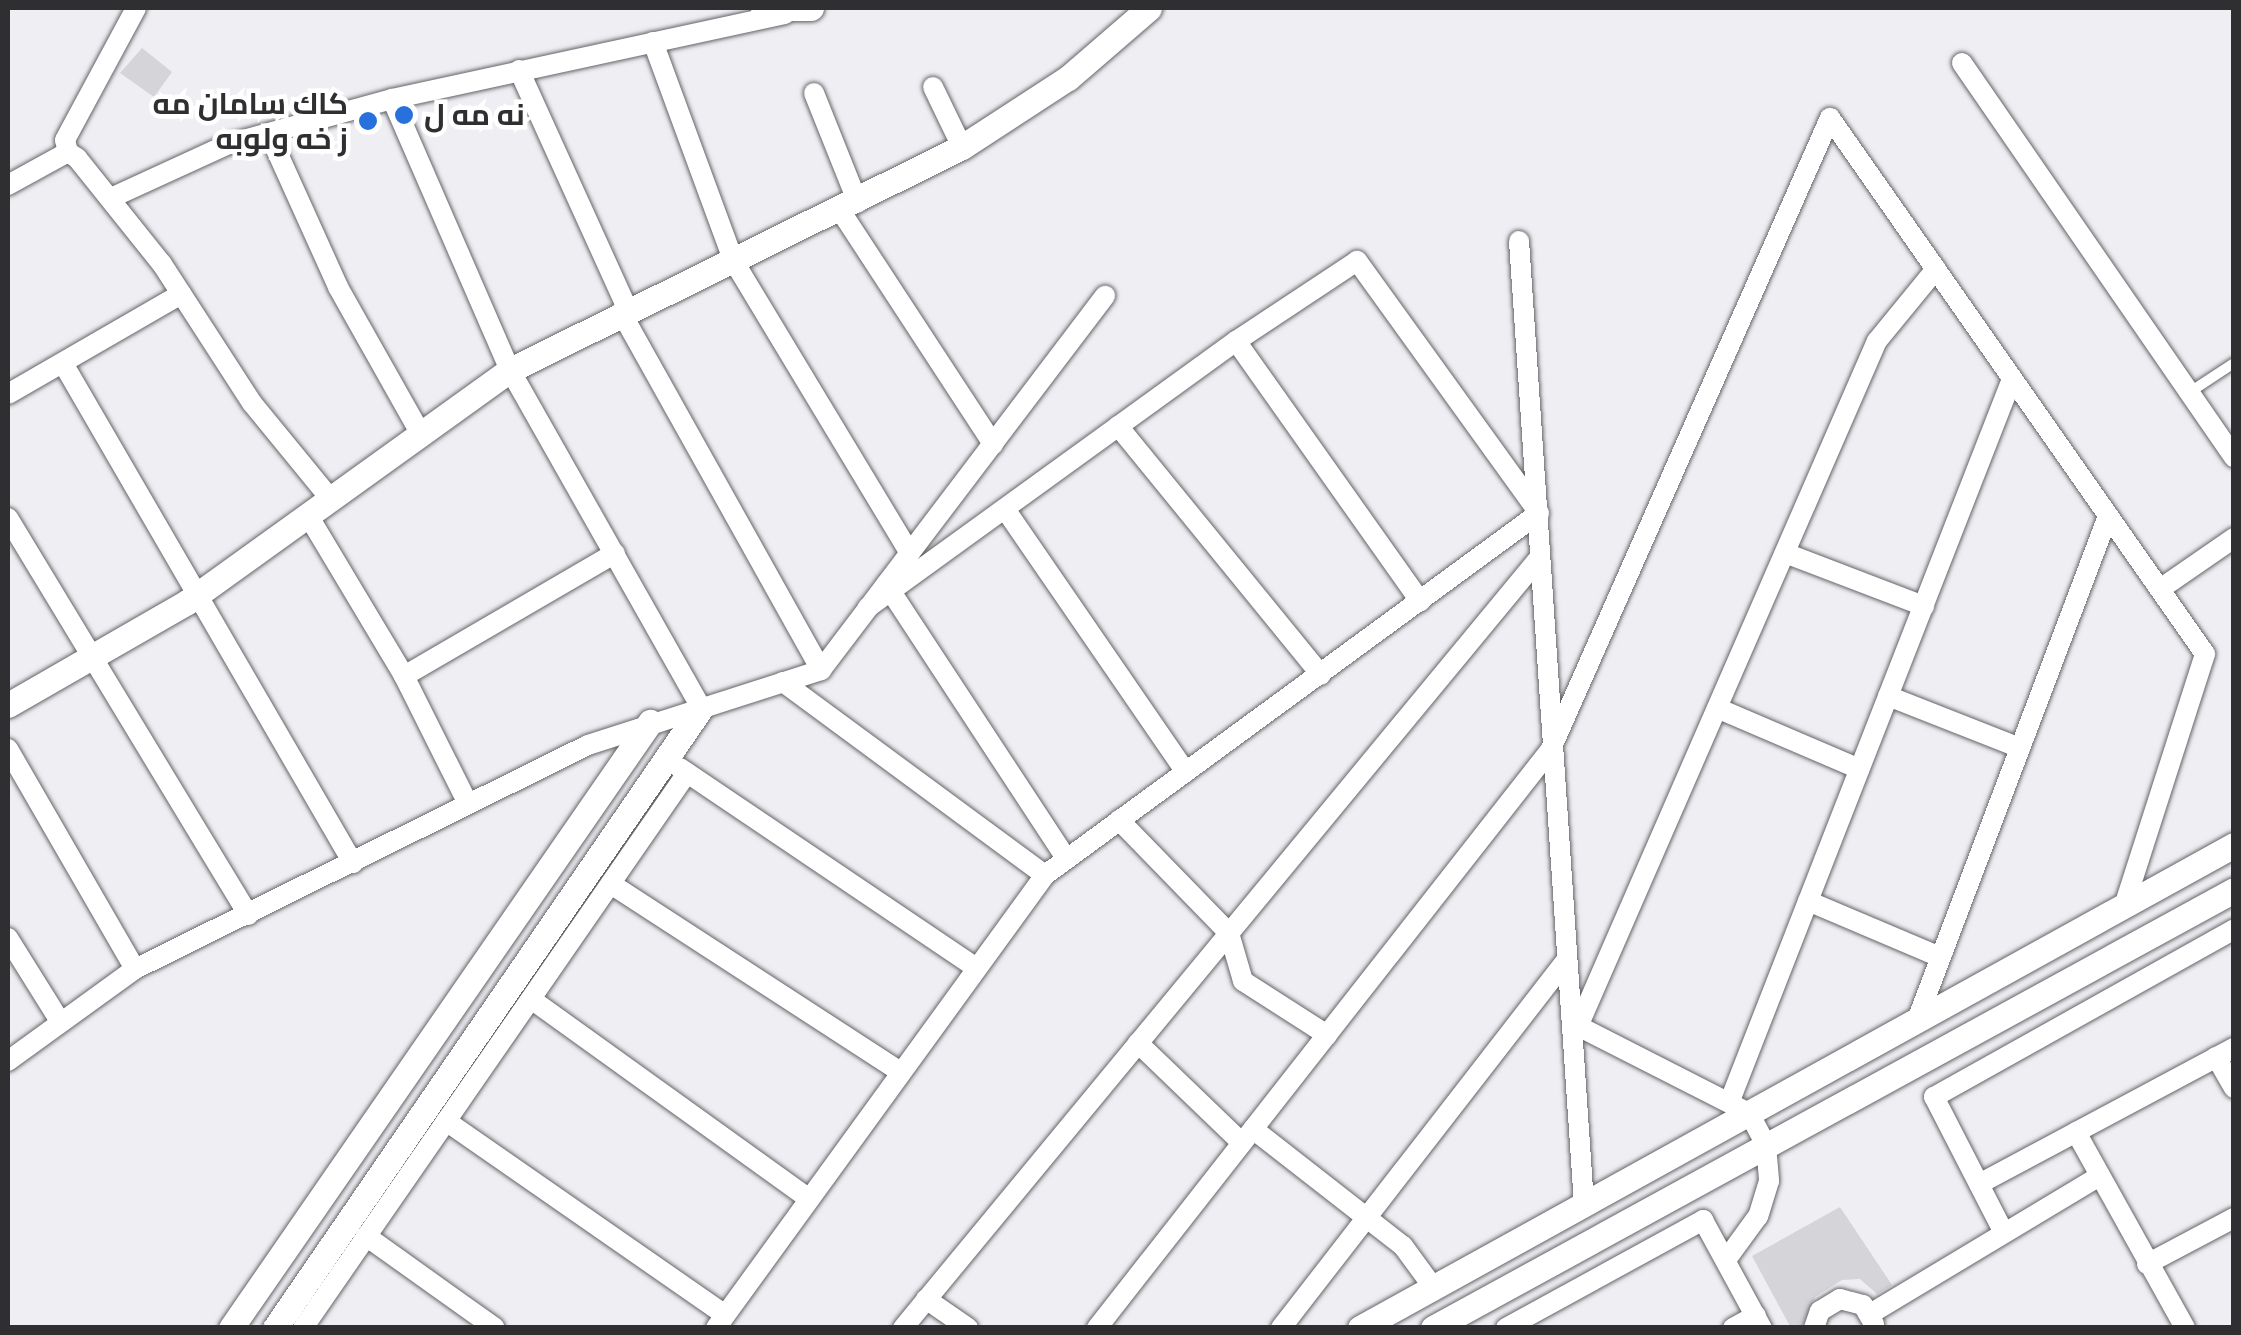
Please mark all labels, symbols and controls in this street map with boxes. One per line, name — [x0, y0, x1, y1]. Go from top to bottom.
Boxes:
place label: كاك سامان مه ز خه ولوبه — [152, 86, 348, 156]
place label: نه مه ل — [424, 97, 525, 133]
marker: نه مه ل — [393, 104, 415, 126]
marker: كاك سامان مه ز خه ولوبه — [357, 110, 379, 132]

